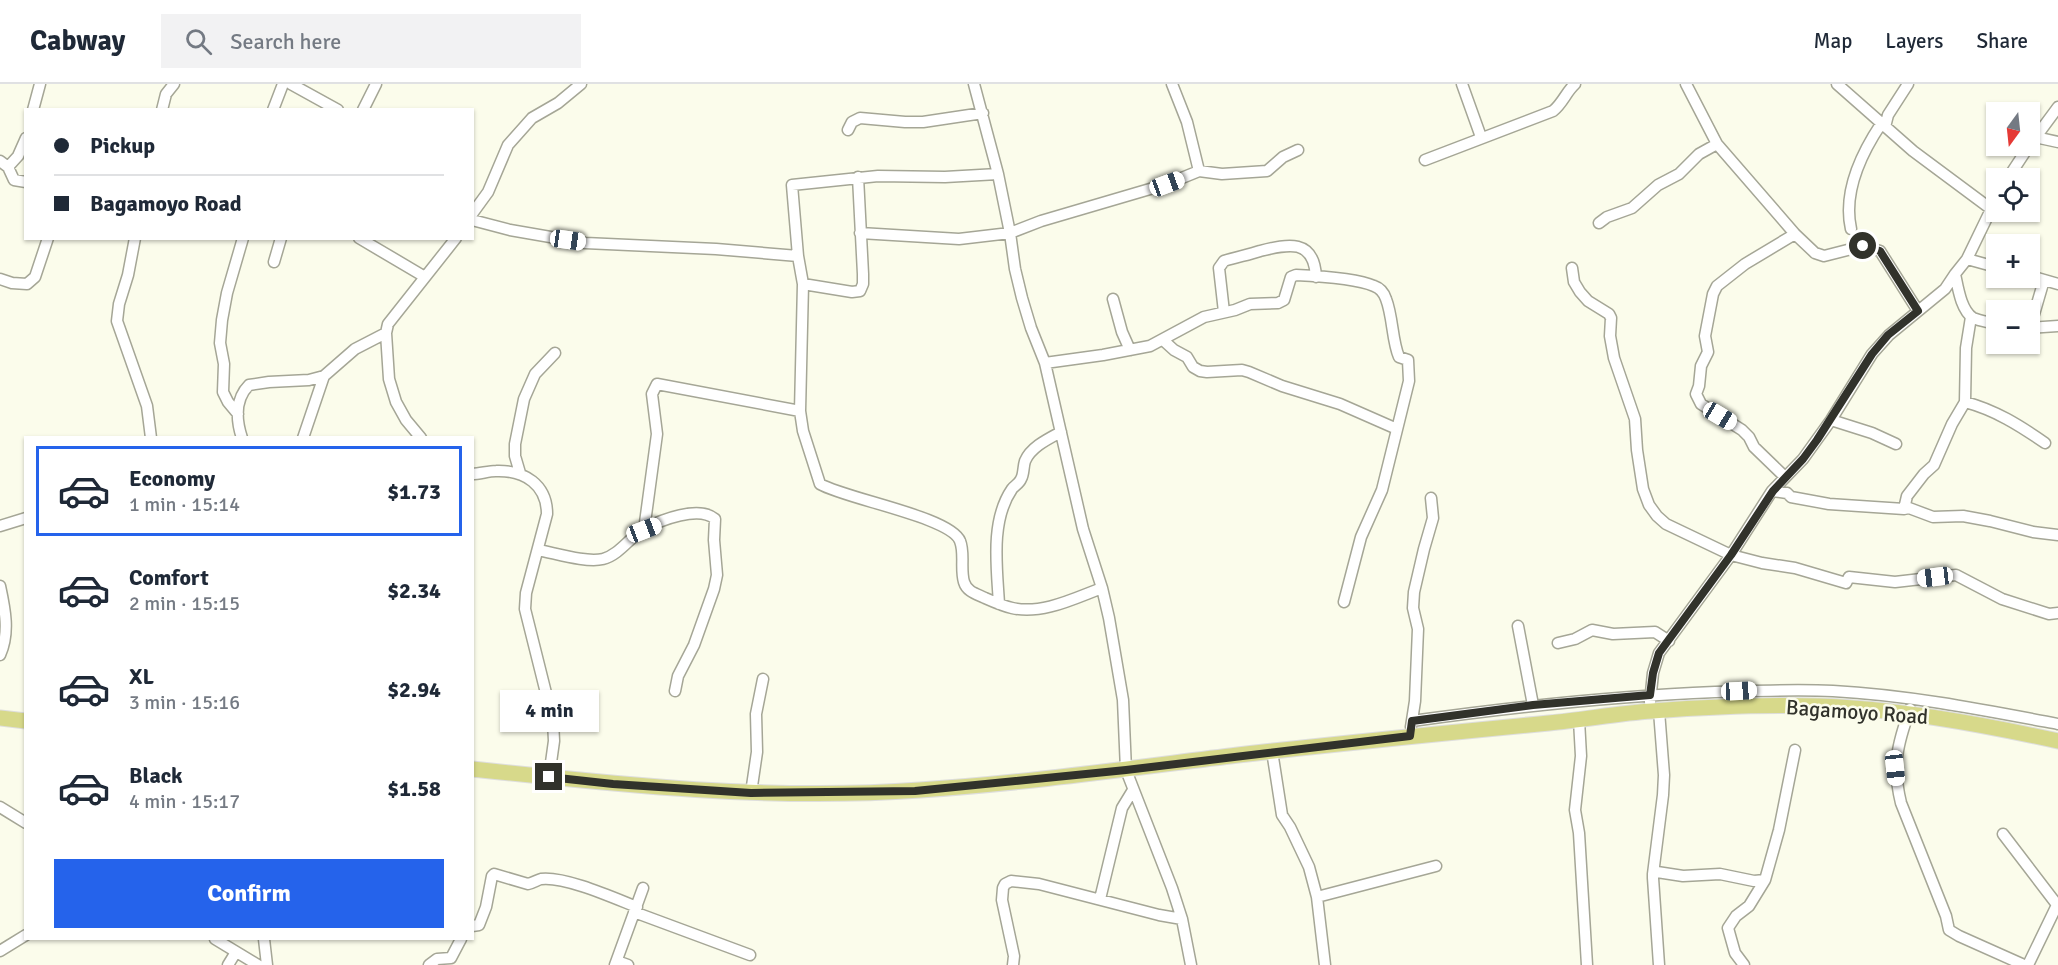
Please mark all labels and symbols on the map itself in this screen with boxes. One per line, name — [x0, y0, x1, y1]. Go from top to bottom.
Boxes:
north arrow — [1986, 102, 2040, 156]
car — [1147, 169, 1187, 199]
car — [549, 229, 587, 251]
route start — [1849, 232, 1876, 259]
car — [1700, 399, 1740, 433]
car — [624, 515, 664, 545]
car — [1916, 566, 1954, 588]
car — [1721, 681, 1757, 701]
callout: 4 min — [500, 690, 598, 732]
street label: Bagamoyo Road — [1785, 694, 1929, 730]
car — [1884, 749, 1906, 787]
route end — [535, 763, 562, 790]

